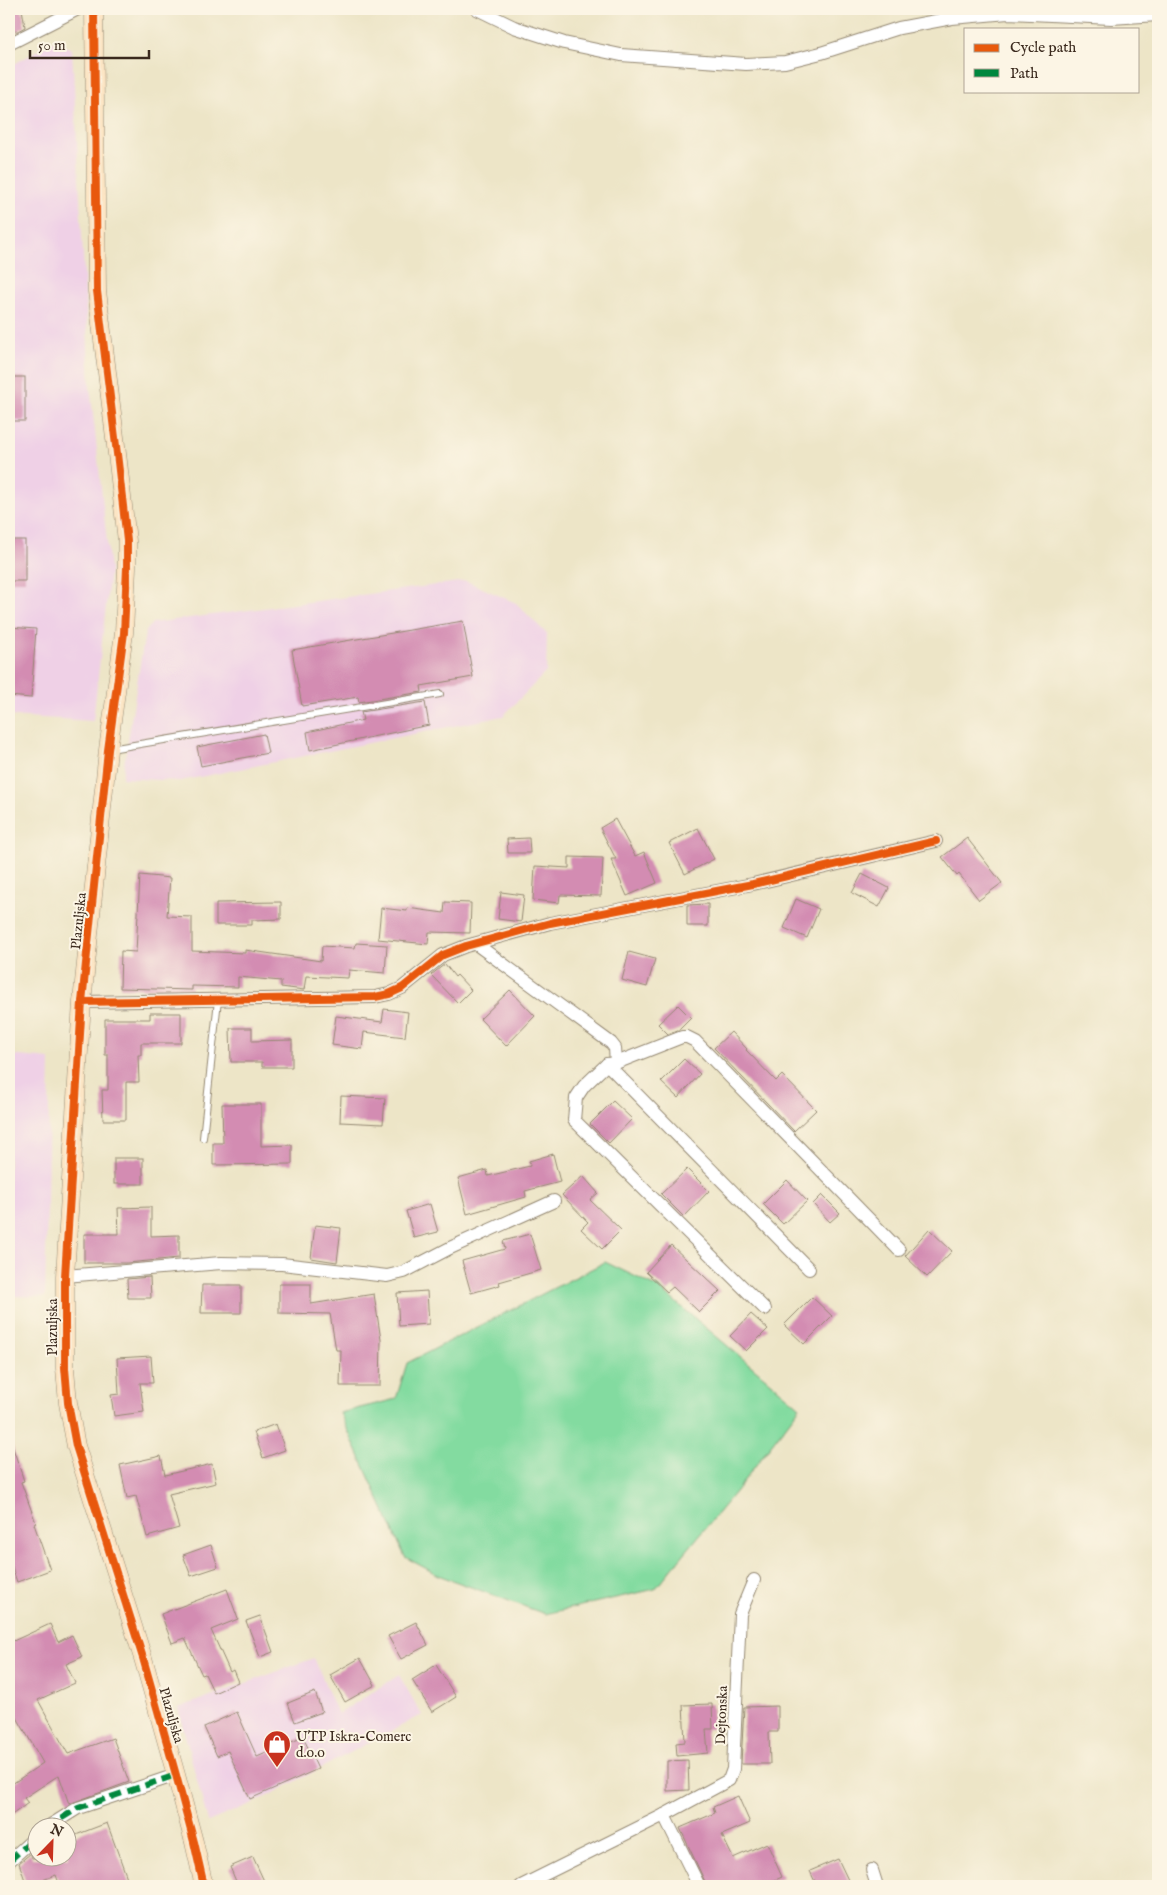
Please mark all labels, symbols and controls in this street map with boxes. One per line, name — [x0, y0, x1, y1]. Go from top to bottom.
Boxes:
scale bar — [30, 28, 149, 60]
legend — [964, 28, 1140, 92]
text: 50 m — [38, 36, 66, 55]
text: Cycle path — [1010, 38, 1076, 57]
text: Path — [1010, 64, 1038, 83]
street label: Plazuljska — [67, 891, 91, 951]
street label: Plazuljska — [44, 1297, 62, 1356]
street label: Dejtonska — [712, 1684, 732, 1745]
street label: Plazuljska — [154, 1685, 188, 1746]
place label: UTP Iskra-Comerc d.o.o — [296, 1728, 411, 1762]
shop icon: UTP Iskra-Comerc d.o.o — [262, 1729, 292, 1768]
north arrow — [28, 1818, 78, 1868]
text: N — [47, 1820, 66, 1842]

